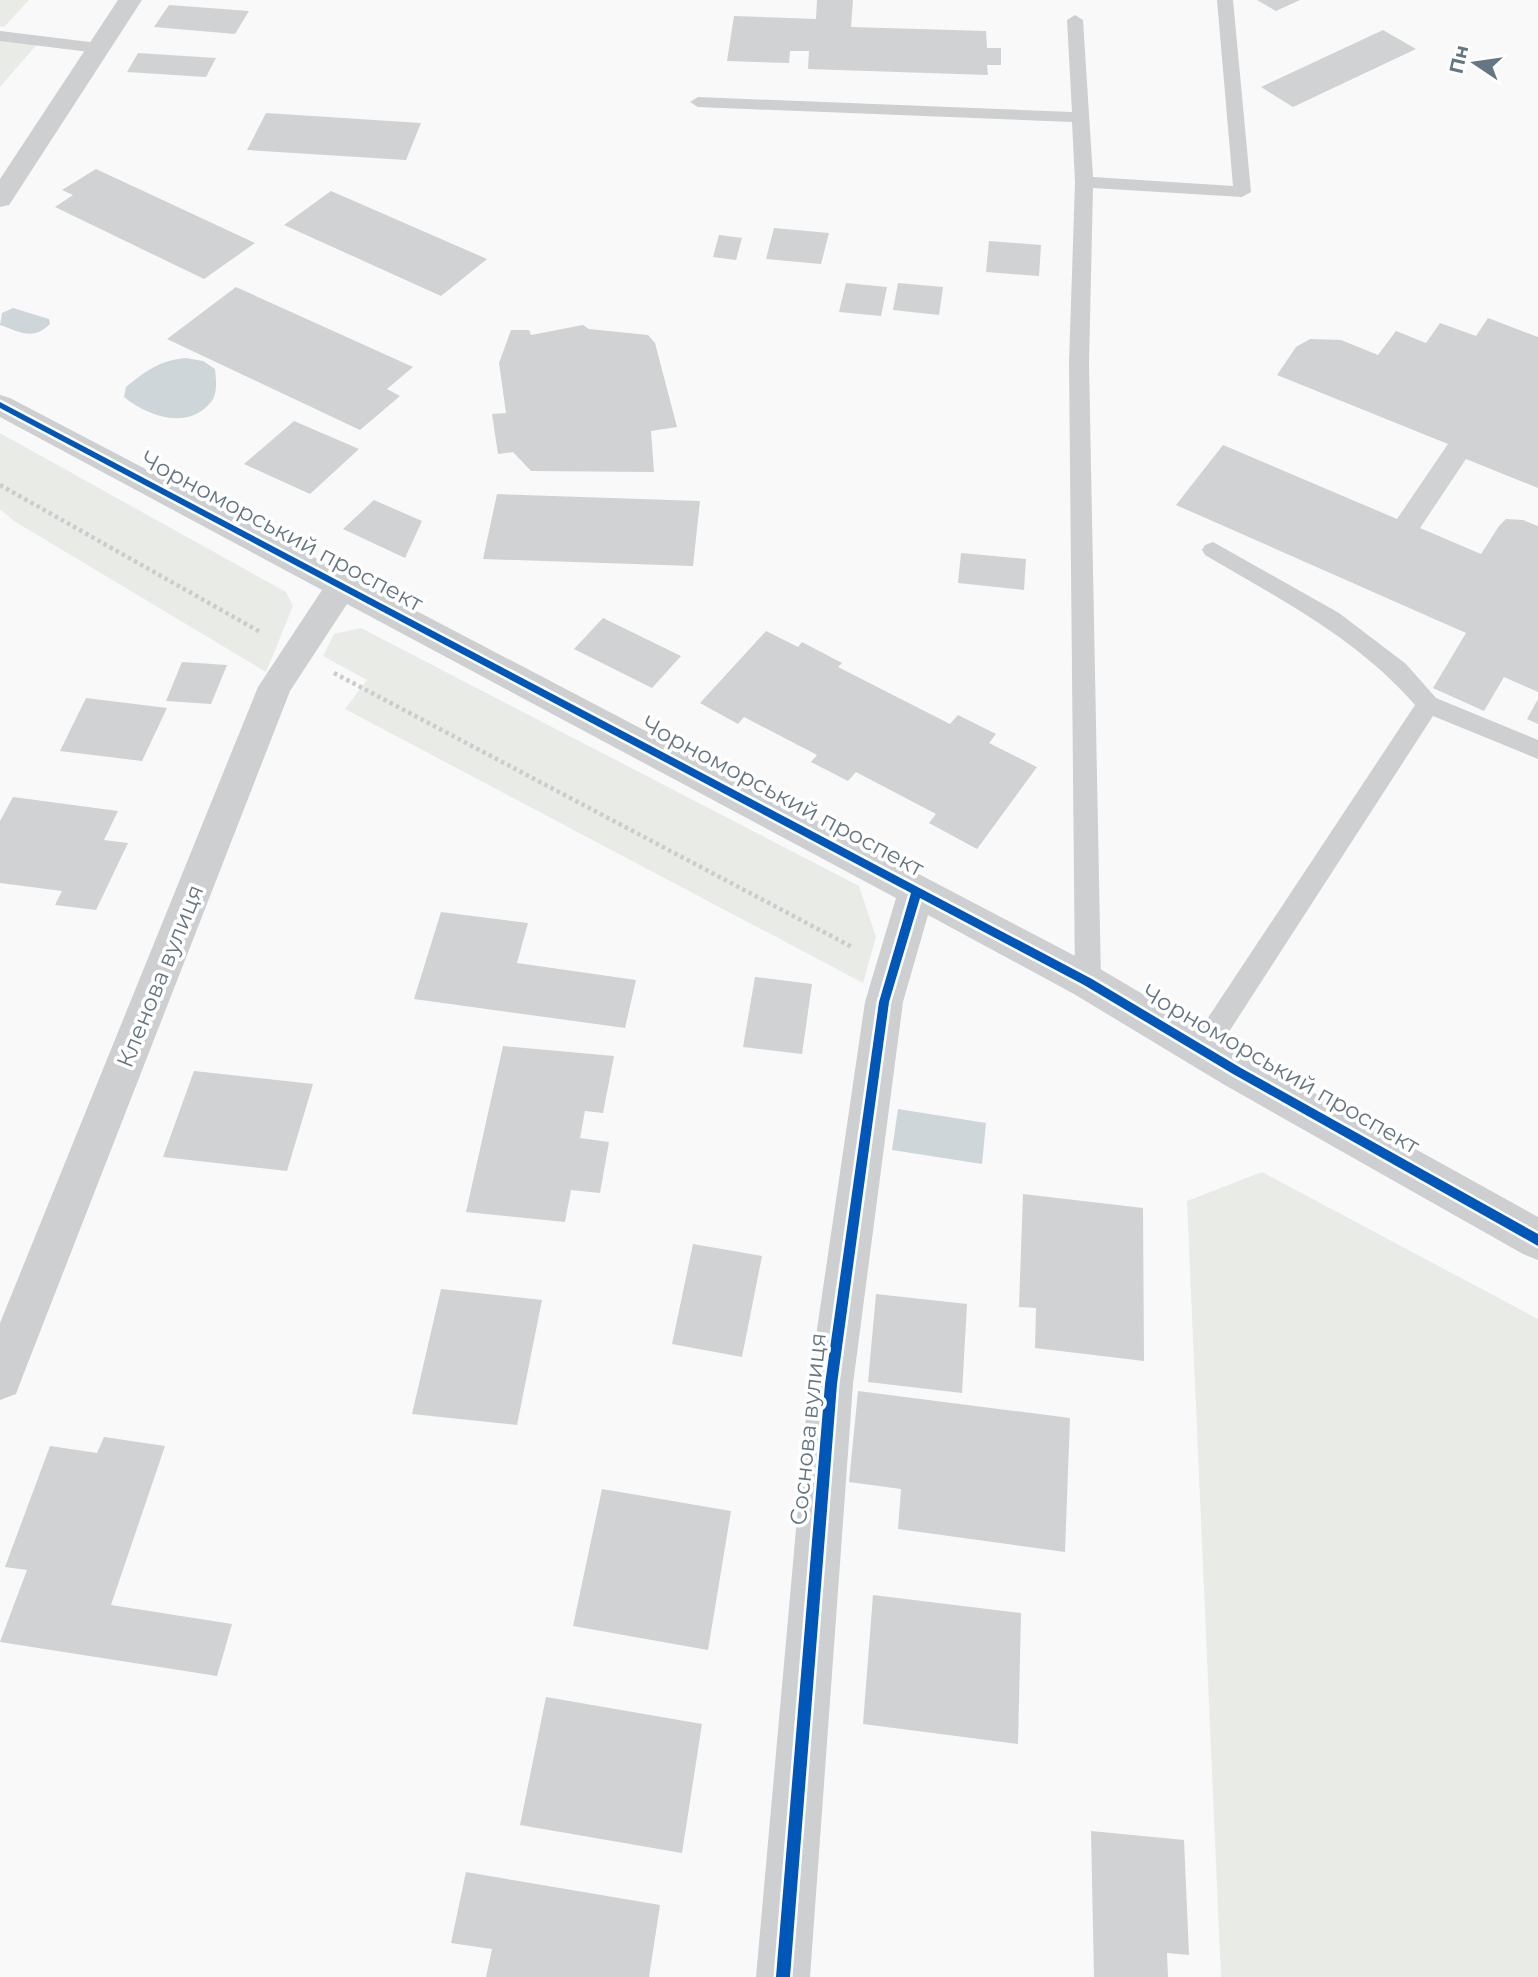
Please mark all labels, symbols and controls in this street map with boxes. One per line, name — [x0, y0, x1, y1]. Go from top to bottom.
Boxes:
north arrow — [1440, 28, 1510, 98]
text: Пн — [1444, 43, 1473, 76]
street label: Чорноморський проспект — [136, 445, 428, 617]
street label: Чорноморський проспект — [637, 710, 929, 882]
street label: Кленова вулиця — [111, 881, 209, 1071]
street label: Чорноморський проспект — [1138, 978, 1425, 1160]
street label: Соснова вулиця — [784, 1331, 832, 1527]

